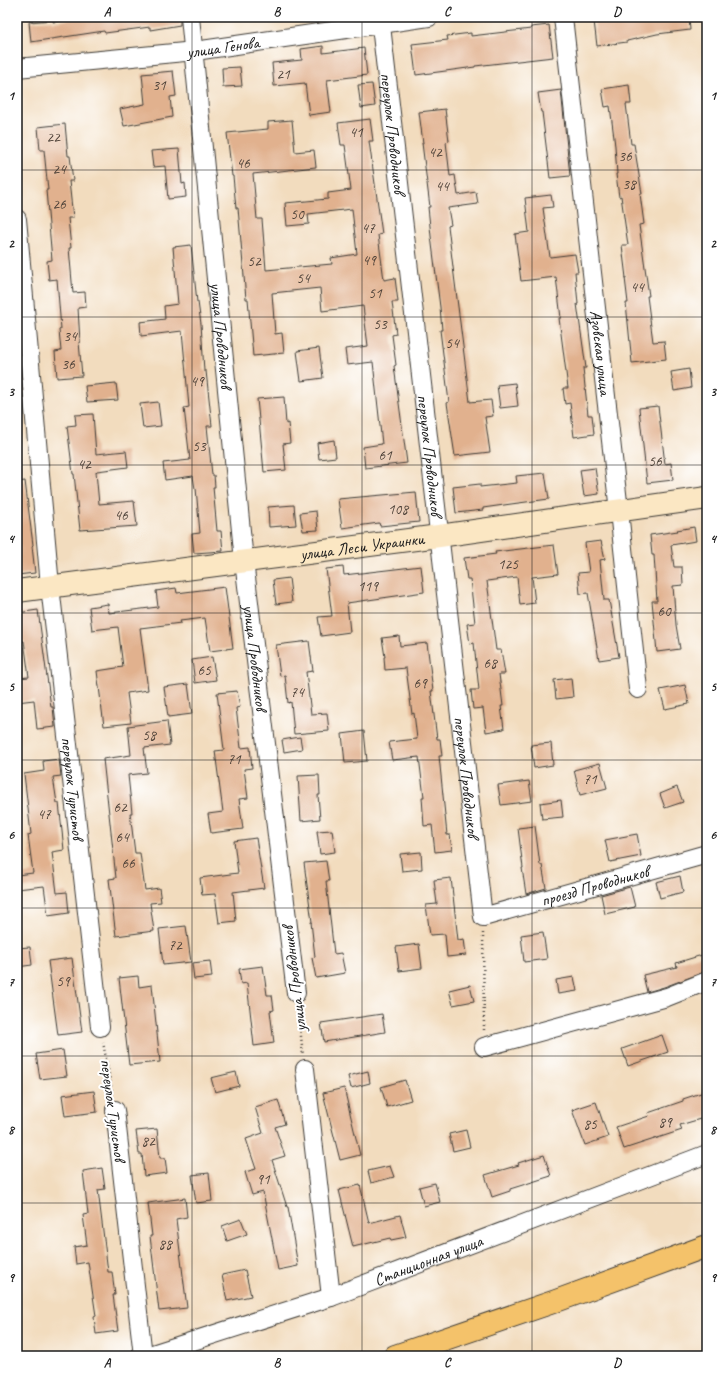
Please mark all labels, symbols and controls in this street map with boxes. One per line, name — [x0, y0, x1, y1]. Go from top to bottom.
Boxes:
text: A — [104, 4, 112, 20]
text: B — [274, 4, 282, 20]
text: C — [444, 4, 452, 20]
text: D — [613, 4, 622, 20]
street label: улица Генова — [185, 31, 263, 62]
house number: 21 — [276, 65, 291, 84]
street label: переулок Проводников — [376, 72, 411, 199]
house number: 31 — [152, 76, 167, 95]
text: 1 — [8, 88, 16, 104]
text: 1 — [710, 88, 718, 104]
house number: 41 — [349, 123, 364, 142]
house number: 22 — [46, 128, 61, 147]
house number: 42 — [428, 143, 443, 162]
house number: 36 — [618, 147, 633, 166]
house number: 46 — [236, 154, 251, 173]
house number: 24 — [52, 160, 67, 179]
house number: 38 — [622, 175, 637, 194]
house number: 44 — [435, 177, 450, 196]
house number: 26 — [52, 195, 67, 214]
house number: 50 — [290, 205, 305, 224]
house number: 47 — [361, 219, 376, 238]
text: 2 — [8, 236, 15, 252]
text: 2 — [710, 236, 717, 252]
house number: 49 — [362, 251, 377, 270]
house number: 52 — [247, 252, 262, 271]
house number: 54 — [296, 269, 311, 288]
house number: 44 — [630, 278, 645, 297]
street label: улица Проводников — [206, 280, 238, 393]
house number: 51 — [368, 284, 383, 303]
street label: Азовская улица — [586, 309, 617, 399]
house number: 53 — [373, 315, 388, 334]
house number: 34 — [63, 327, 78, 346]
house number: 54 — [445, 334, 460, 353]
house number: 36 — [61, 355, 76, 374]
house number: 49 — [190, 372, 205, 391]
text: 3 — [8, 384, 15, 400]
text: 3 — [710, 384, 717, 400]
street label: переулок Проводников — [413, 393, 448, 521]
house number: 53 — [192, 437, 207, 456]
house number: 61 — [378, 446, 393, 465]
house number: 56 — [648, 452, 663, 471]
house number: 42 — [77, 455, 92, 474]
house number: 108 — [388, 500, 409, 519]
house number: 46 — [114, 506, 129, 525]
street label: улица Леси Украинки — [298, 527, 427, 565]
text: 4 — [8, 531, 16, 547]
text: 4 — [710, 531, 718, 547]
house number: 125 — [498, 555, 519, 574]
house number: 119 — [358, 577, 379, 596]
house number: 60 — [657, 602, 672, 621]
street label: улица Проводников — [239, 603, 273, 715]
house number: 68 — [483, 654, 498, 673]
house number: 65 — [197, 661, 212, 680]
house number: 69 — [413, 674, 428, 693]
text: 5 — [8, 679, 15, 695]
text: 5 — [710, 679, 717, 695]
house number: 74 — [290, 683, 305, 702]
street label: переулок Проводников — [450, 715, 485, 843]
house number: 58 — [142, 726, 157, 745]
street label: переулок Туристов — [57, 736, 90, 844]
house number: 71 — [227, 750, 242, 769]
house number: 71 — [583, 770, 598, 789]
house number: 62 — [113, 798, 128, 817]
house number: 47 — [37, 805, 52, 824]
text: 6 — [8, 827, 15, 843]
text: 6 — [710, 827, 717, 843]
house number: 64 — [115, 828, 130, 847]
house number: 66 — [121, 854, 136, 873]
street label: проезд Проводников — [539, 859, 655, 911]
street label: улица Проводников — [277, 922, 311, 1034]
house number: 72 — [168, 936, 183, 955]
house number: 59 — [56, 972, 71, 991]
text: 7 — [8, 974, 15, 990]
text: 7 — [710, 974, 717, 990]
street label: переулок Туристов — [95, 1058, 131, 1166]
house number: 89 — [658, 1113, 673, 1132]
house number: 85 — [583, 1115, 598, 1134]
text: 8 — [8, 1122, 16, 1138]
text: 8 — [710, 1122, 718, 1138]
house number: 82 — [141, 1132, 156, 1151]
house number: 91 — [256, 1170, 271, 1189]
street label: Станционная улица — [371, 1230, 486, 1290]
house number: 88 — [158, 1235, 173, 1254]
text: 9 — [8, 1270, 15, 1286]
text: 9 — [710, 1270, 717, 1286]
text: A — [104, 1355, 112, 1371]
text: B — [274, 1355, 282, 1371]
text: C — [444, 1355, 452, 1371]
text: D — [613, 1355, 622, 1371]

